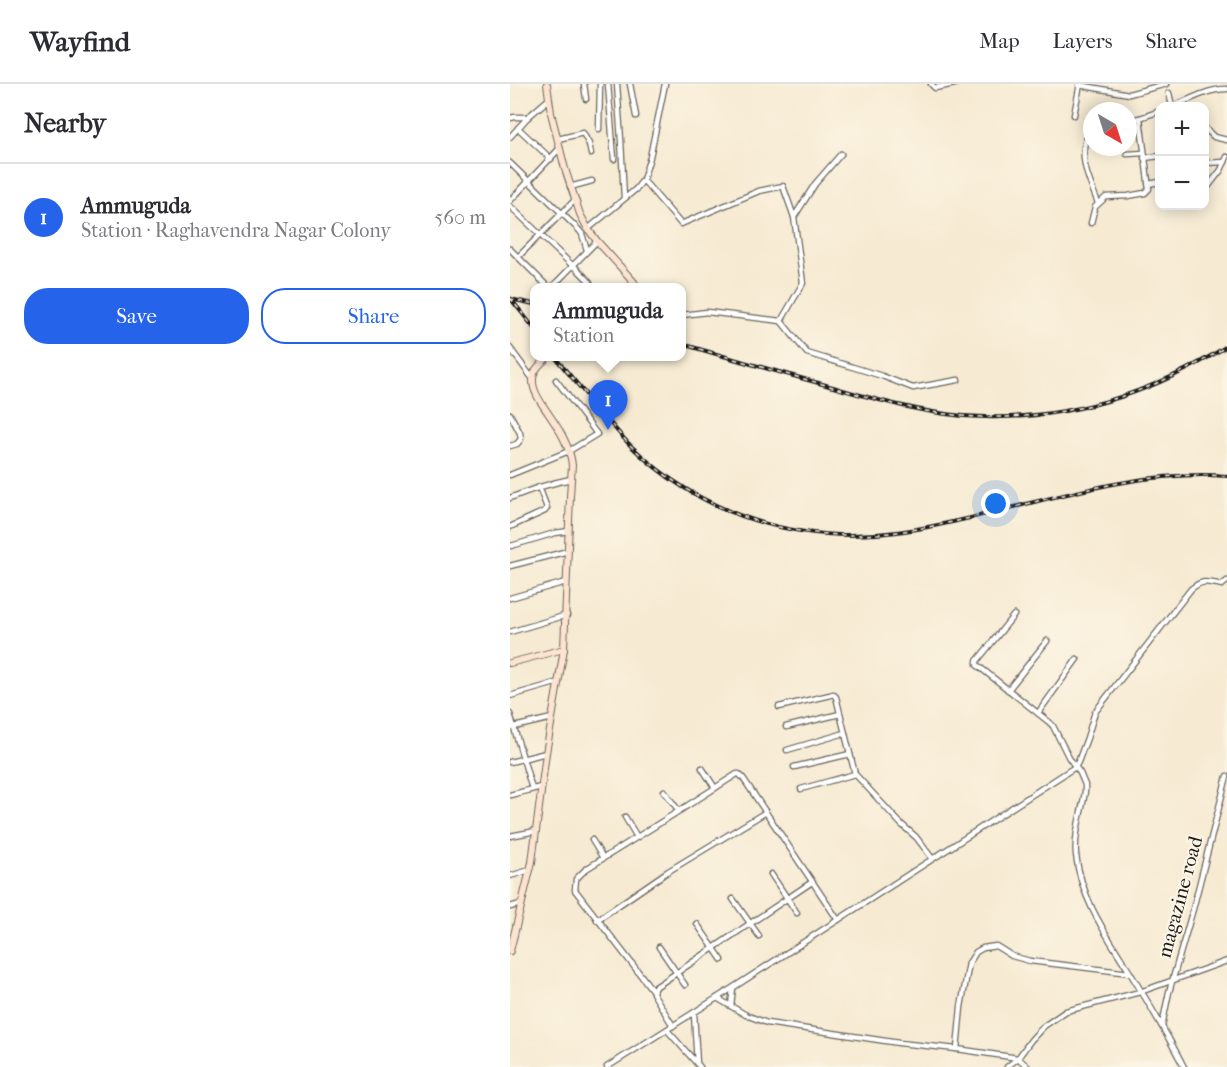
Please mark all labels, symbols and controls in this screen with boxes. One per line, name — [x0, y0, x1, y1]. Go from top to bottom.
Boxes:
text: Wayfind — [30, 25, 130, 58]
text: Map — [979, 29, 1020, 53]
text: Layers — [1053, 29, 1112, 53]
text: Share — [1145, 29, 1197, 53]
north arrow — [1083, 102, 1137, 156]
map controls — [1155, 102, 1209, 210]
button: + — [1155, 102, 1209, 156]
text: Nearby — [24, 108, 106, 139]
button: − — [1155, 156, 1209, 210]
text: Ammuguda — [81, 193, 191, 219]
text: 1 — [40, 206, 47, 229]
text: 560 m — [435, 206, 486, 229]
text: Station · Raghavendra Nagar Colony — [81, 219, 391, 242]
popup — [530, 283, 686, 361]
button: Save — [24, 288, 249, 344]
button: Share — [261, 288, 486, 344]
text: Ammuguda — [553, 298, 663, 324]
text: Station — [553, 324, 614, 347]
pin: 1 — [588, 380, 628, 430]
your location — [981, 489, 1010, 518]
street label: magazine road — [1153, 833, 1208, 960]

